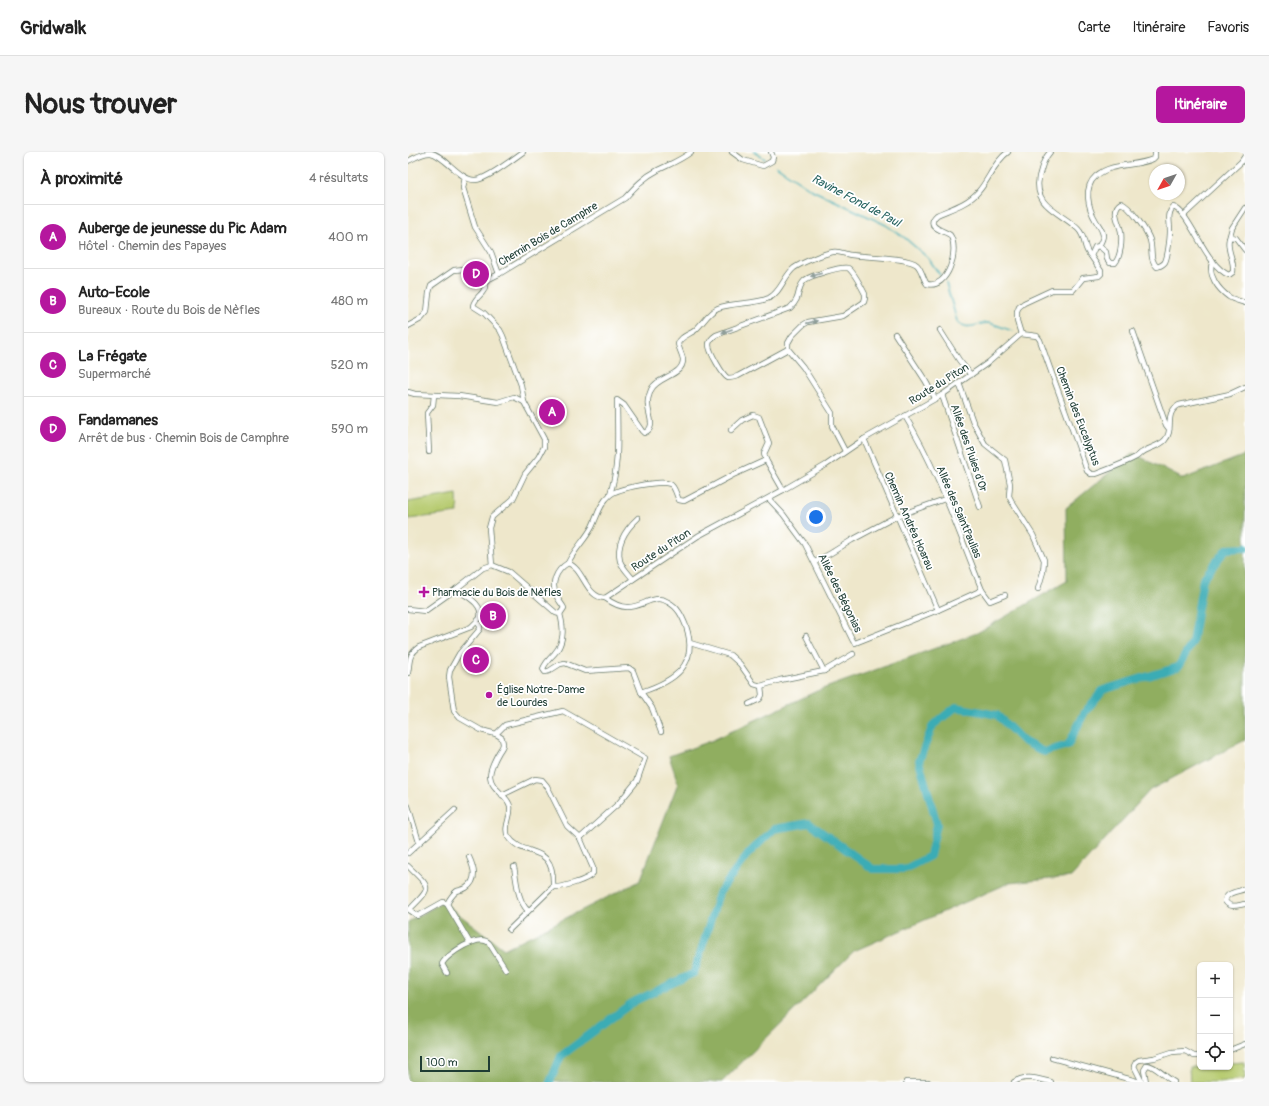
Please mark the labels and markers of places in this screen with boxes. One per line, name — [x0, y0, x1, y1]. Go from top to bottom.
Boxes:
pin: D — [463, 259, 489, 289]
pin: A — [539, 397, 565, 427]
place label: Pharmacie du Bois de Nèfles — [432, 586, 561, 599]
marker: Pharmacie du Bois de Nèfles — [419, 587, 429, 597]
pin: B — [480, 601, 506, 631]
pin: C — [463, 645, 489, 675]
place label: Église Notre-Dame de Lourdes — [497, 683, 585, 709]
marker: Église Notre-Dame de Lourdes — [484, 690, 494, 700]

